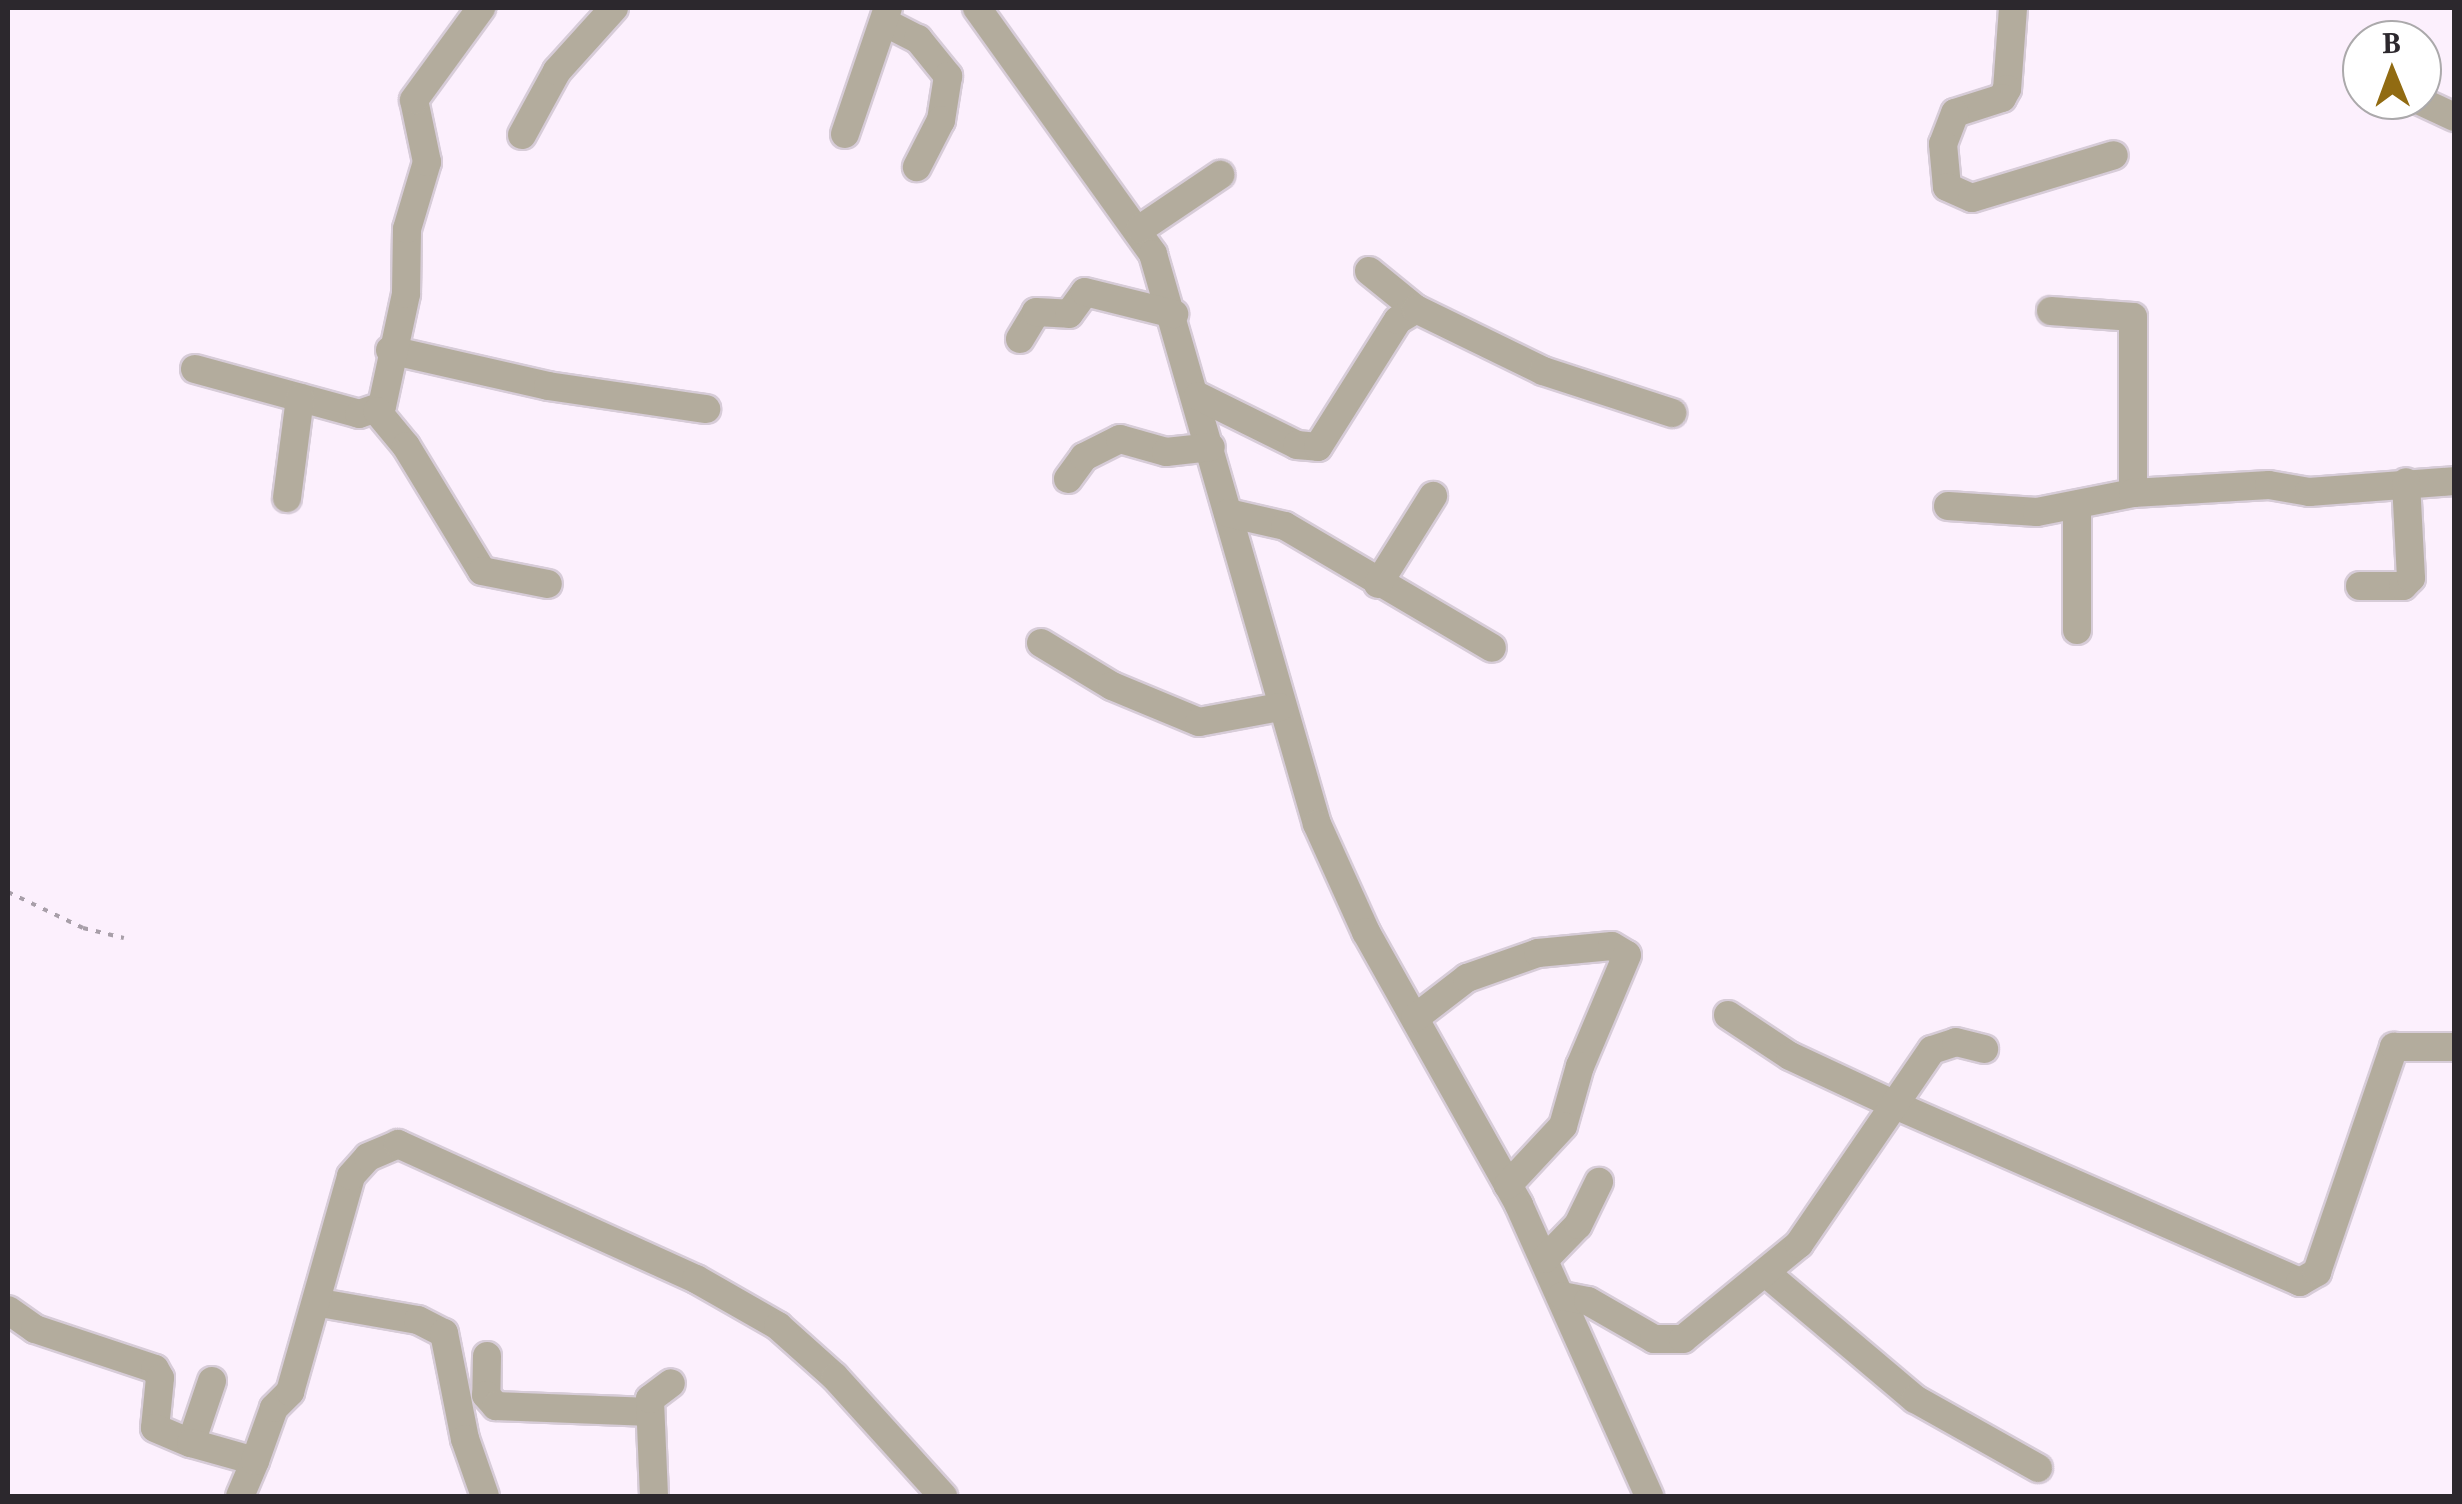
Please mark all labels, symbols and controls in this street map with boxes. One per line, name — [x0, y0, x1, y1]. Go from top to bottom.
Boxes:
north arrow — [2342, 20, 2442, 120]
text: B — [2382, 23, 2401, 61]

